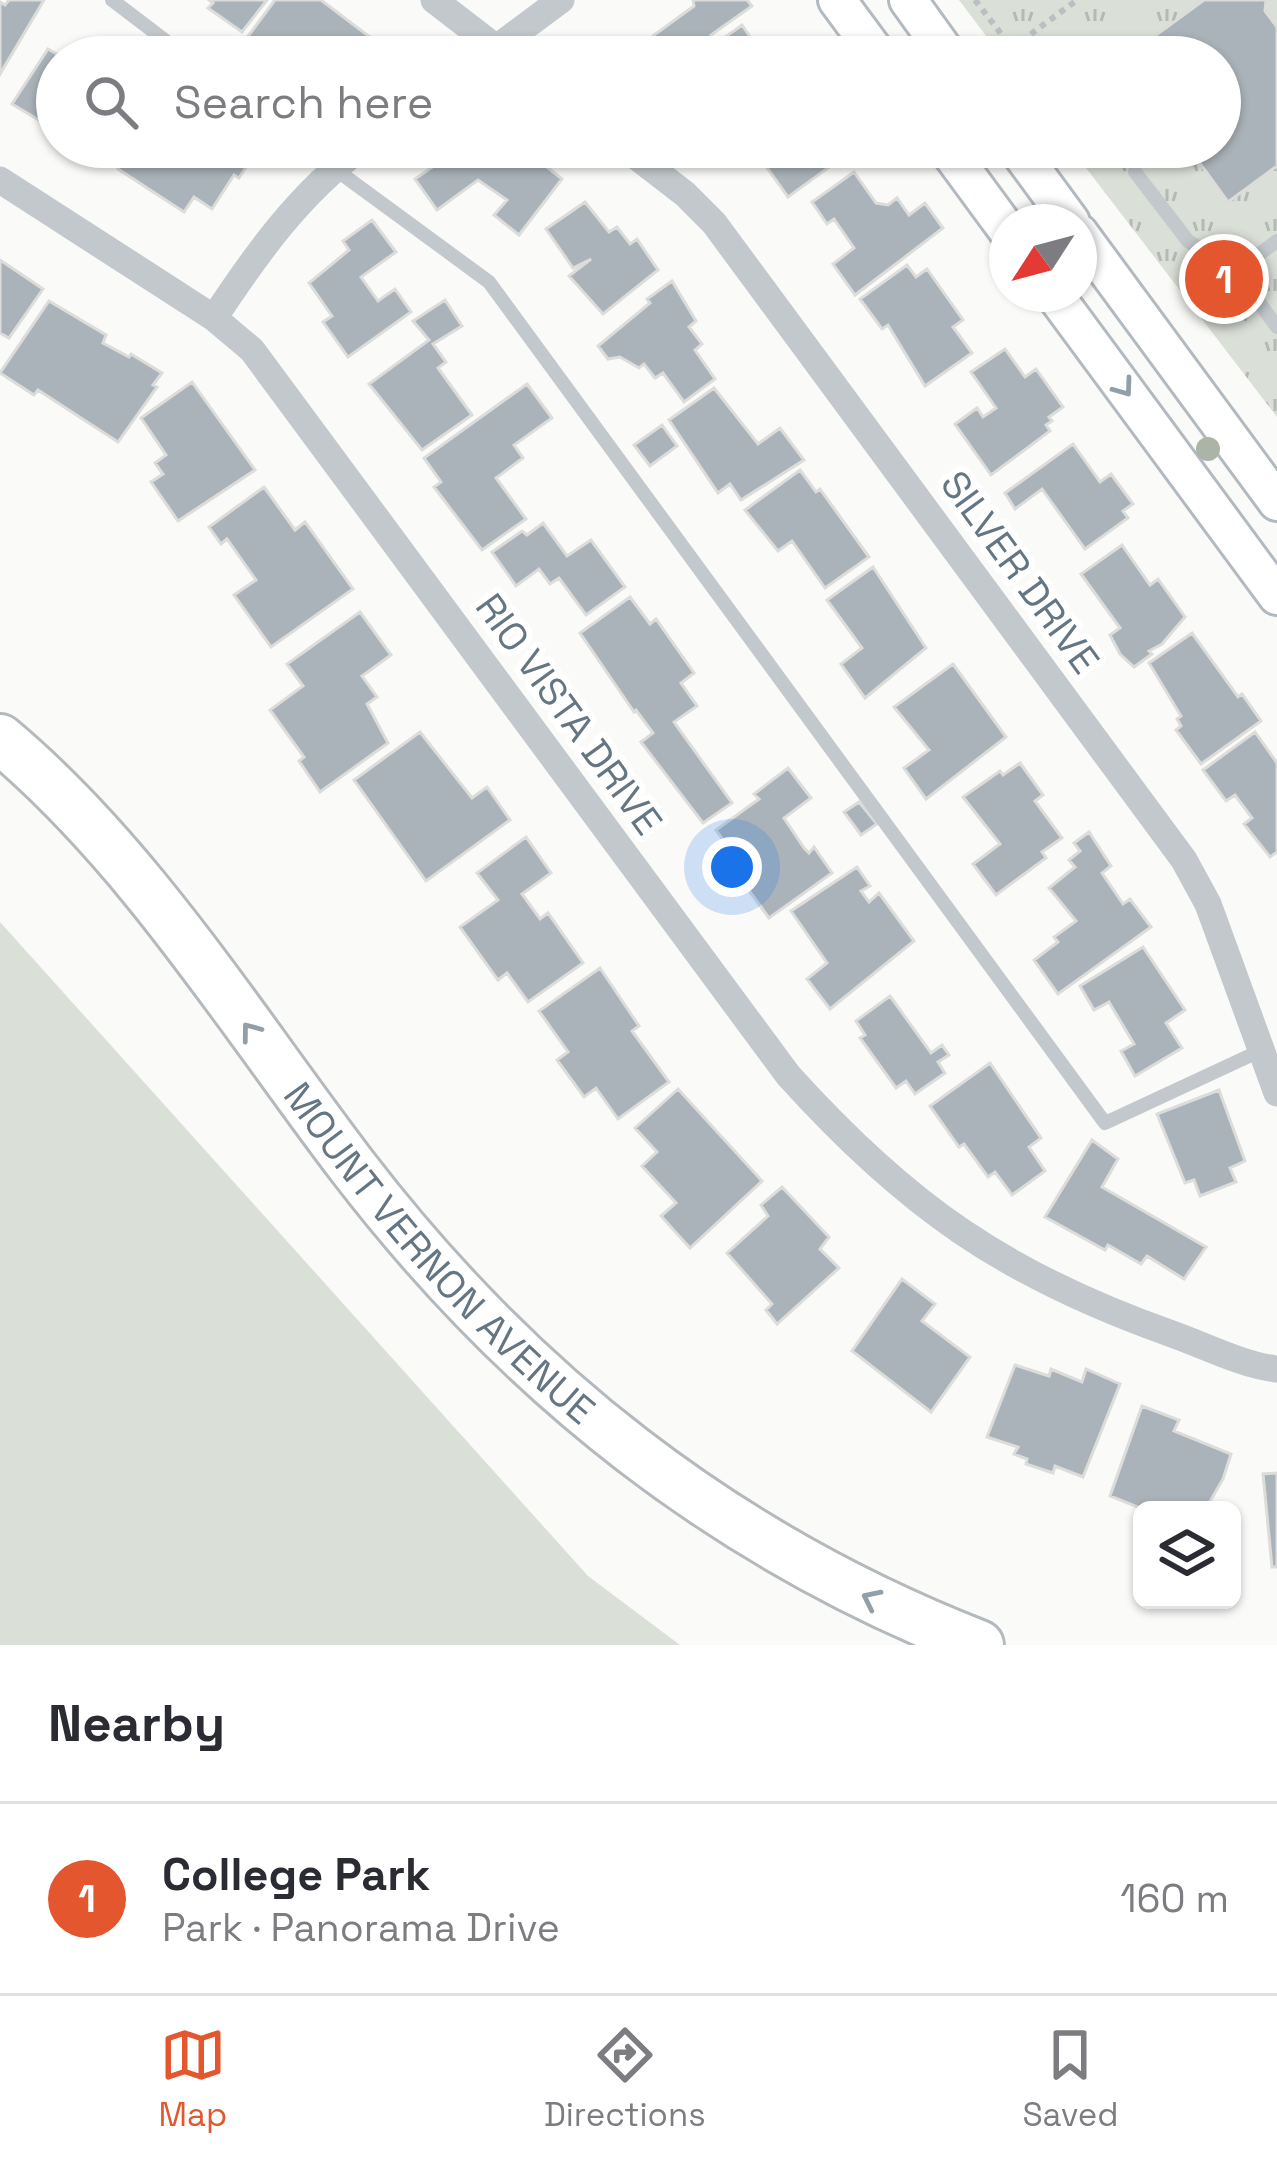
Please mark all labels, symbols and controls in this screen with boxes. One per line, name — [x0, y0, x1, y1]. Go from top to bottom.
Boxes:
search box — [36, 36, 1241, 168]
icon: search — [78, 69, 144, 135]
text: Search here — [174, 74, 433, 131]
north arrow — [989, 204, 1097, 312]
pin: 1 — [1185, 234, 1263, 324]
one-way arrow — [1109, 375, 1131, 396]
street label: SILVER DRIVE — [930, 461, 1110, 683]
street label: RIO VISTA DRIVE — [465, 584, 673, 844]
your location — [702, 837, 762, 897]
one-way arrow — [243, 1022, 265, 1044]
street label: MOUNT VERNON AVENUE — [274, 1072, 605, 1434]
map controls — [1133, 1501, 1241, 1609]
button: layers — [1133, 1501, 1241, 1609]
one-way arrow — [862, 1590, 883, 1613]
text: Nearby — [48, 1691, 225, 1756]
text: College Park — [162, 1846, 430, 1903]
text: 1 — [78, 1874, 96, 1923]
text: 160 m — [1120, 1874, 1229, 1923]
text: Park · Panorama Drive — [162, 1903, 560, 1952]
tab: Map — [158, 2022, 227, 2136]
tab: Directions — [544, 2022, 706, 2136]
tab: Saved — [1022, 2022, 1119, 2136]

